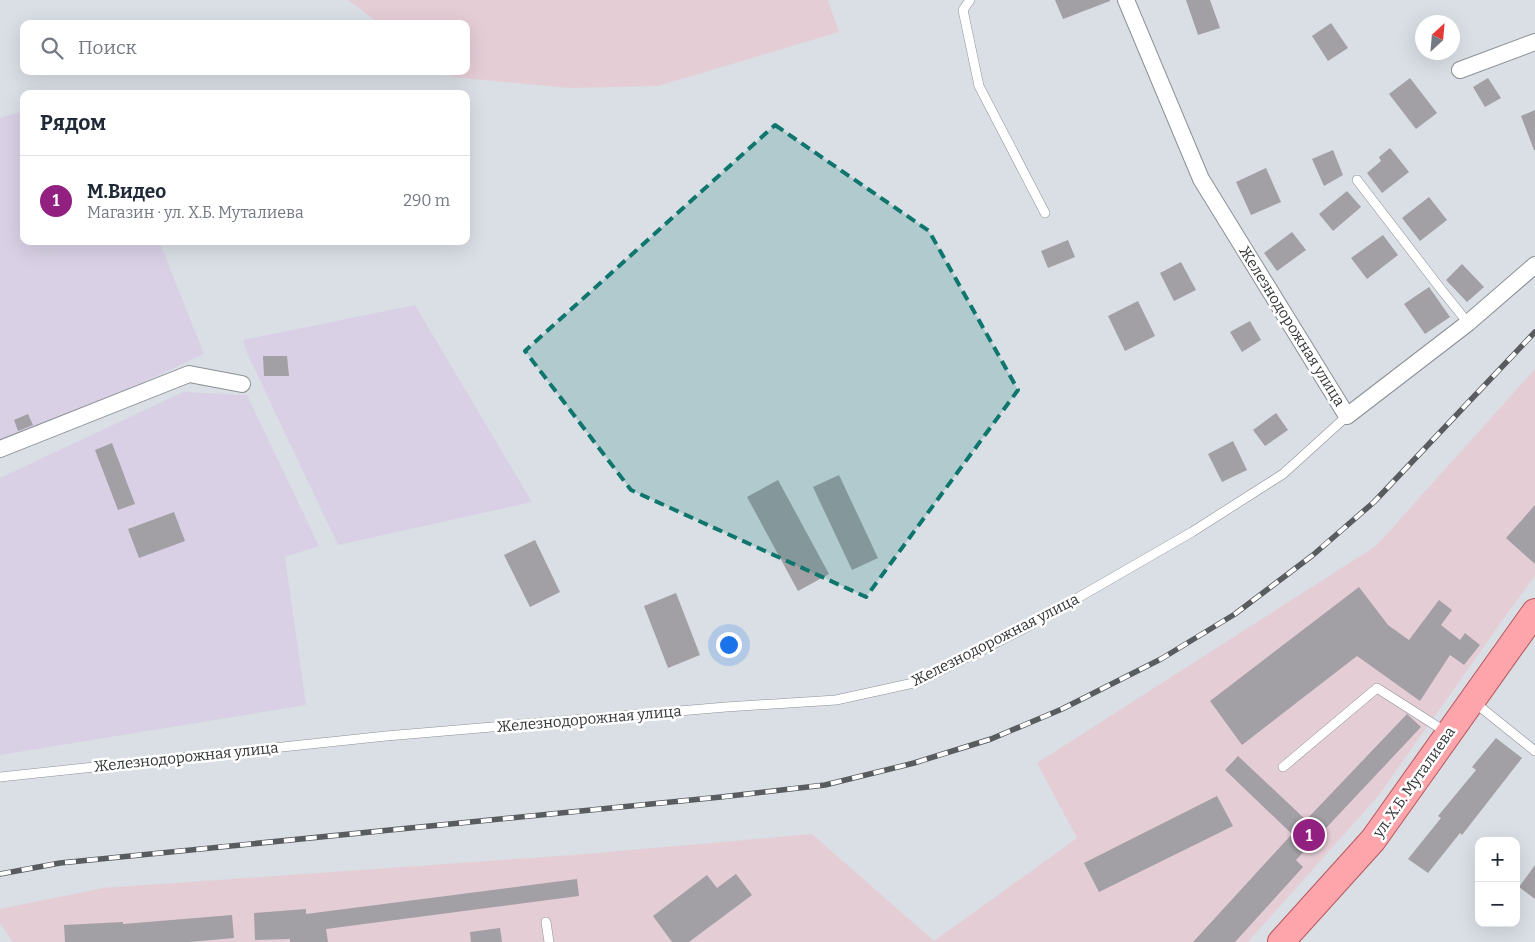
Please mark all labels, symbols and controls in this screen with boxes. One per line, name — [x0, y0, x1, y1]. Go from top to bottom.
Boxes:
north arrow — [1415, 15, 1460, 60]
search box — [20, 20, 470, 75]
icon: search — [38, 34, 66, 62]
text: Поиск — [78, 36, 137, 59]
text: Рядом — [40, 110, 106, 136]
text: М.Видео — [87, 180, 166, 203]
text: 1 — [53, 191, 59, 210]
text: 290 m — [403, 191, 450, 210]
text: Магазин · ул. Х.Б. Муталиева — [87, 203, 304, 222]
street label: Железнодорожная улица — [1235, 243, 1349, 409]
street label: Железнодорожная улица — [908, 590, 1082, 690]
your location — [716, 632, 742, 658]
street label: Железнодорожная улица — [496, 702, 682, 736]
street label: ул. Х.Б. Муталиева — [1368, 723, 1459, 842]
street label: Железнодорожная улица — [93, 738, 279, 776]
pin: 1 — [1293, 816, 1325, 854]
map controls — [1475, 837, 1520, 927]
button: + — [1475, 837, 1520, 882]
button: − — [1475, 882, 1520, 927]

